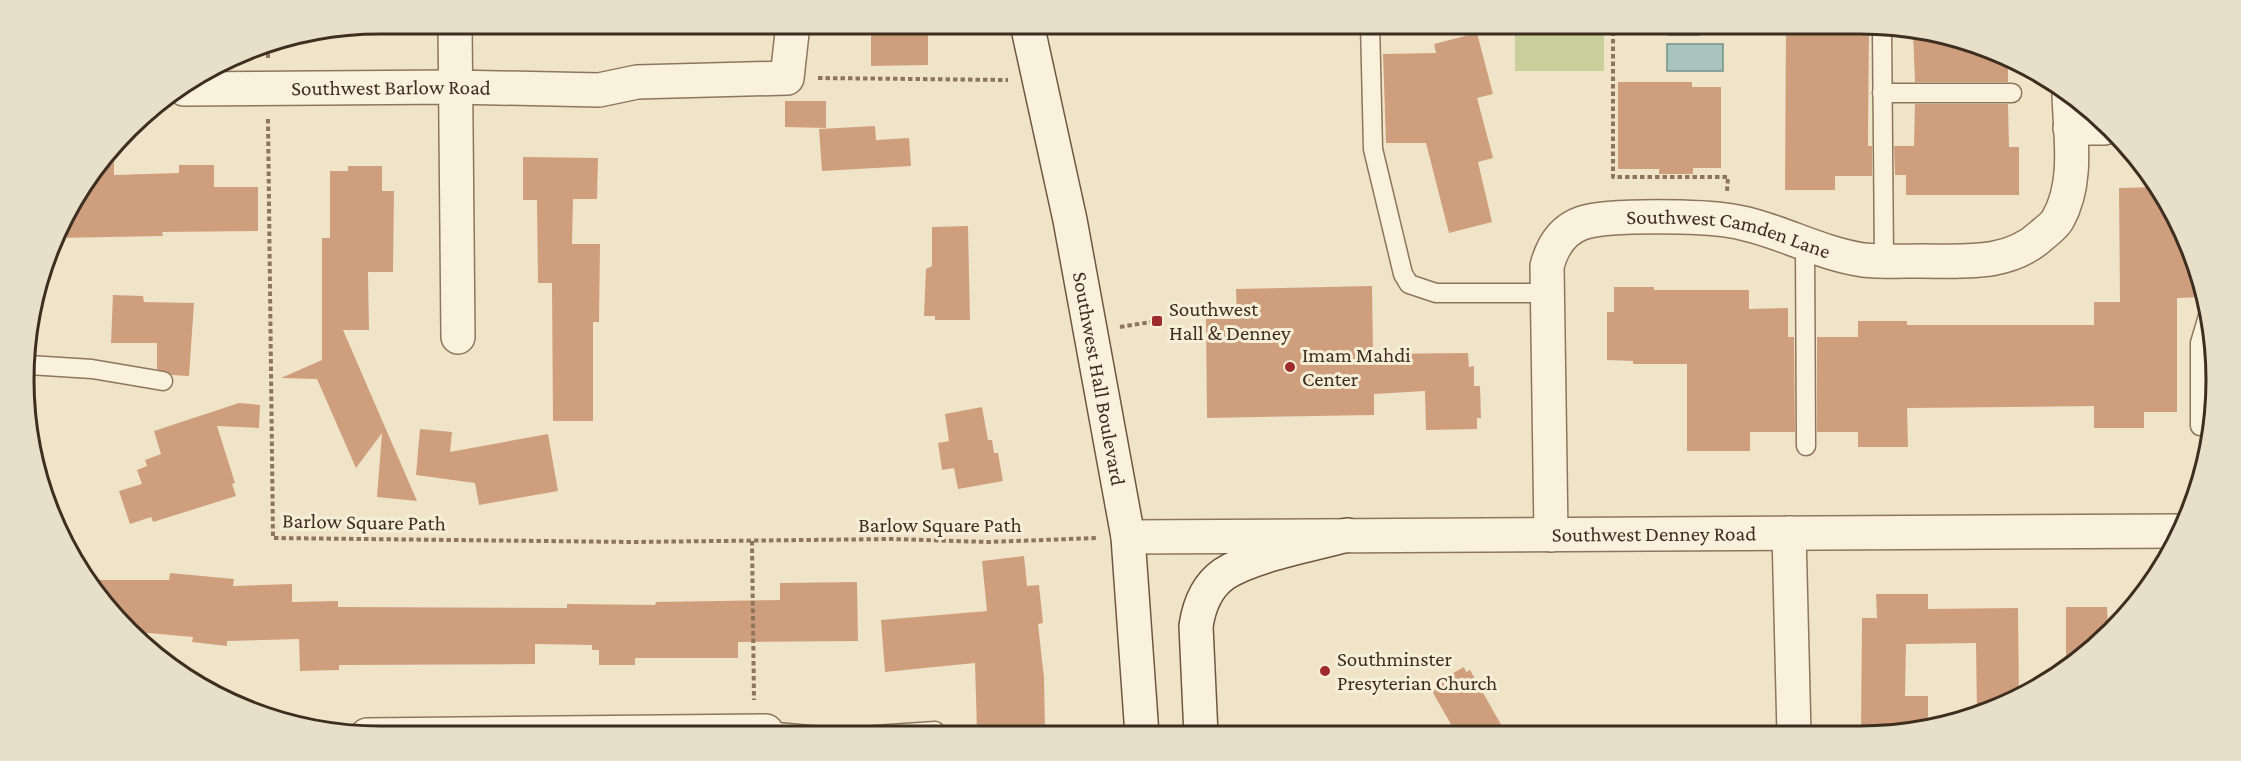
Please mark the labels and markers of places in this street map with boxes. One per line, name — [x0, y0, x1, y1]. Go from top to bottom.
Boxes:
place label: Southwest Hall & Denney — [1169, 297, 1291, 345]
marker: Southwest Hall & Denney — [1150, 314, 1164, 328]
place label: Imam Mahdi Center — [1302, 343, 1411, 391]
marker: Imam Mahdi Center — [1283, 360, 1297, 374]
place label: Southminster Presyterian Church — [1337, 647, 1497, 695]
marker: Southminster Presyterian Church — [1318, 664, 1332, 678]

